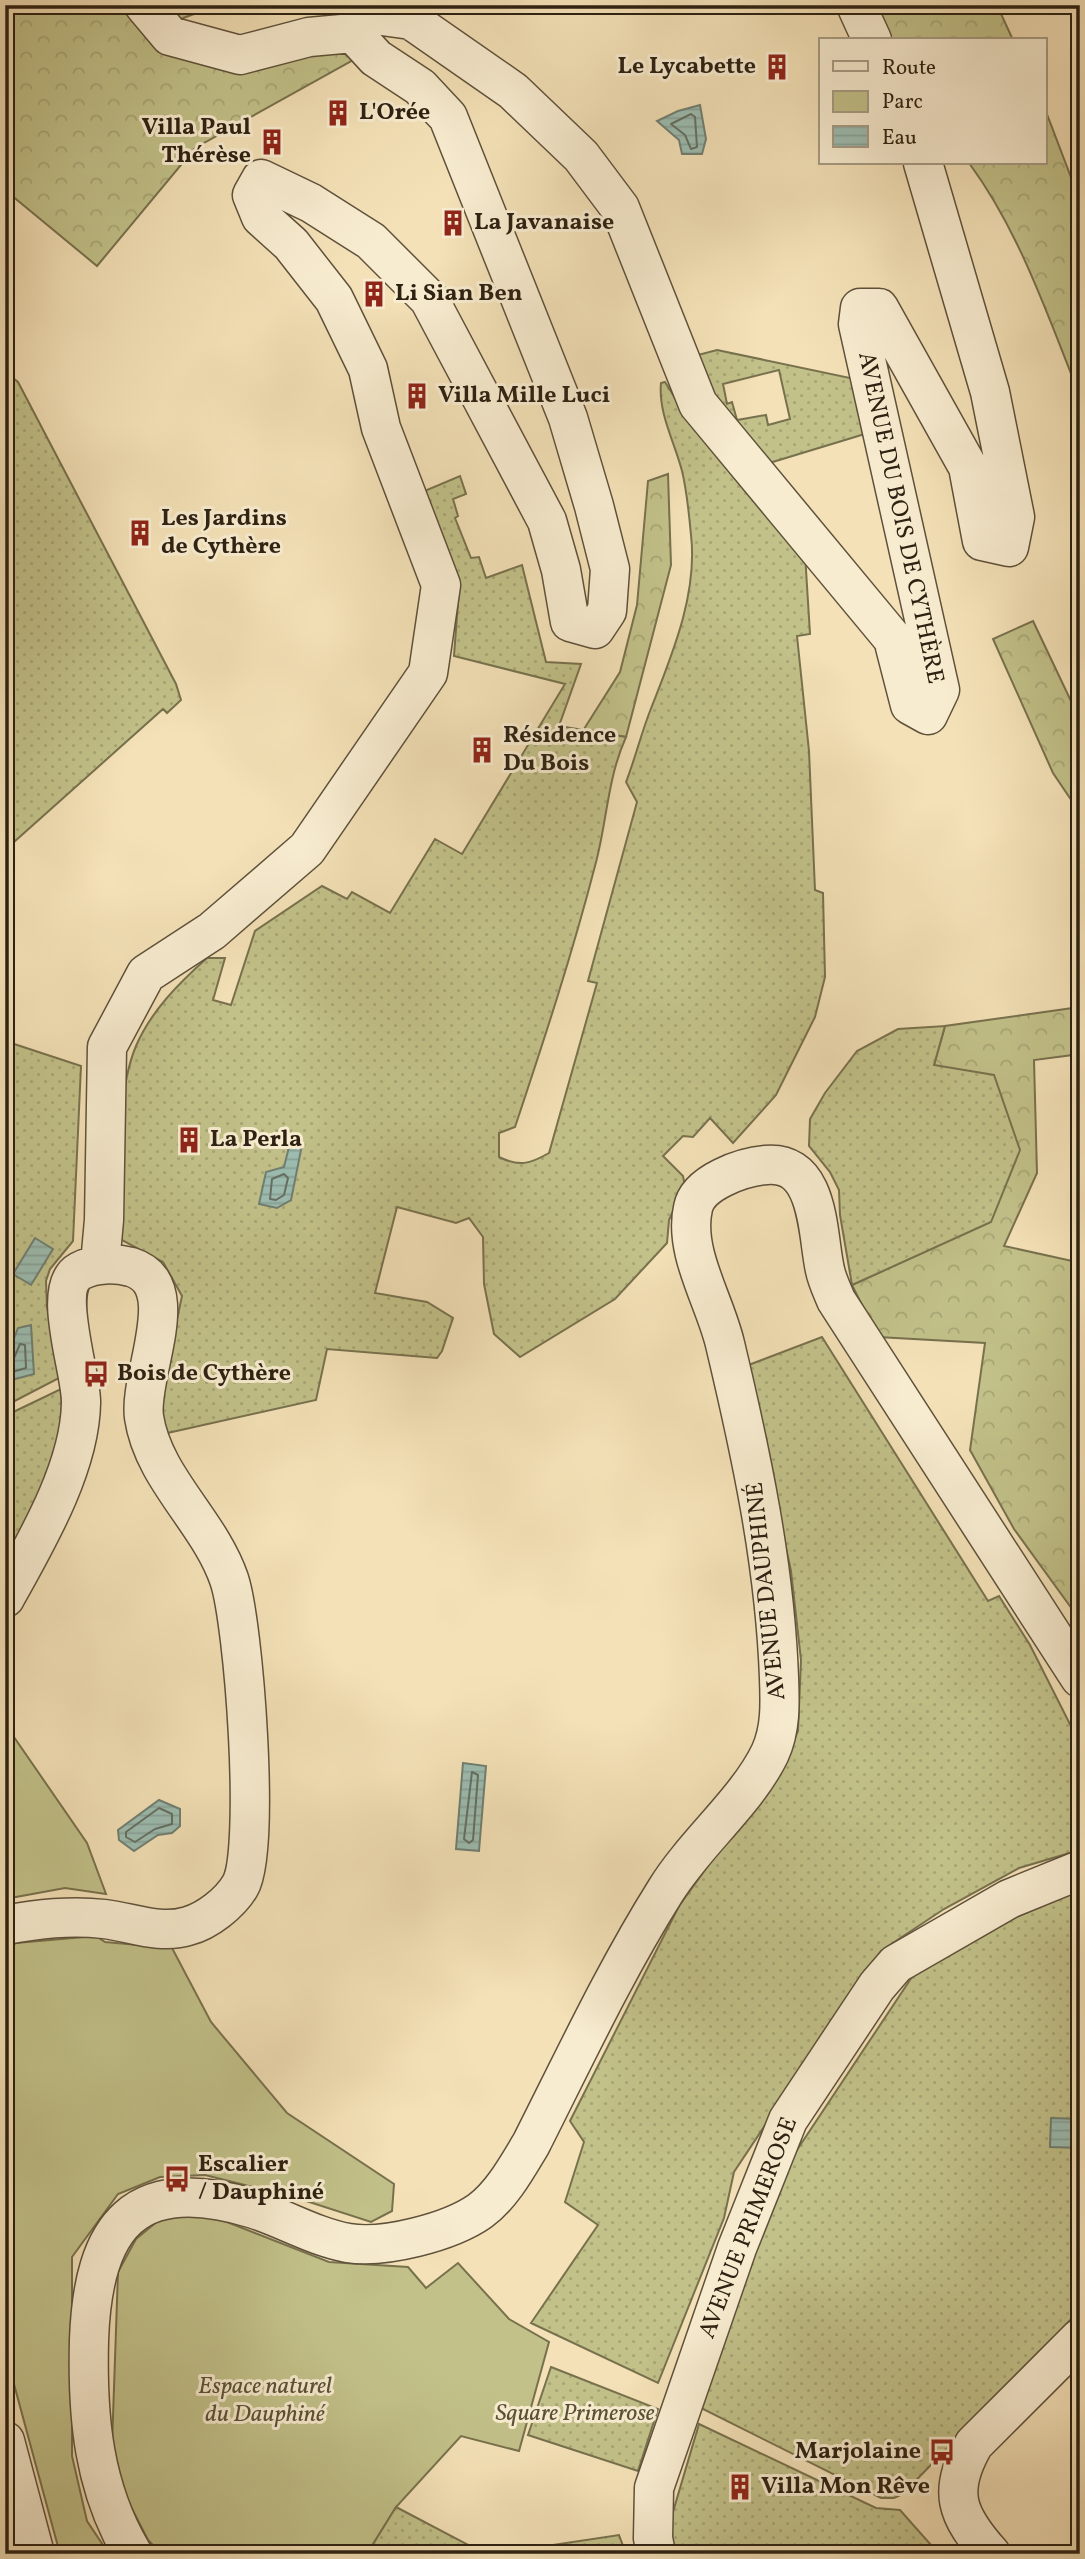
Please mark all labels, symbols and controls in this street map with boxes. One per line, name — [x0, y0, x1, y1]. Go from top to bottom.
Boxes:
legend — [819, 38, 1046, 164]
place label: Le Lycabette — [618, 50, 756, 84]
building icon: Le Lycabette — [762, 52, 792, 82]
text: Route — [882, 54, 936, 83]
text: Parc — [882, 88, 923, 117]
place label: L'Orée — [359, 96, 430, 130]
building icon: L'Orée — [323, 98, 353, 128]
place label: Villa Paul Thérèse — [142, 111, 251, 173]
text: Eau — [882, 124, 917, 153]
building icon: Villa Paul Thérèse — [257, 127, 287, 157]
place label: La Javanaise — [474, 206, 614, 240]
building icon: La Javanaise — [438, 208, 468, 238]
place label: Li Sian Ben — [395, 277, 523, 311]
building icon: Li Sian Ben — [359, 279, 389, 309]
street label: AVENUE DU BOIS DE CYTHÈRE — [848, 349, 952, 687]
place label: Villa Mille Luci — [438, 379, 610, 413]
building icon: Villa Mille Luci — [402, 381, 432, 411]
place label: Les Jardins de Cythère — [161, 502, 287, 564]
building icon: Les Jardins de Cythère — [125, 518, 155, 548]
place label: Résidence Du Bois — [503, 719, 616, 781]
building icon: Résidence Du Bois — [467, 735, 497, 765]
place label: La Perla — [210, 1123, 302, 1157]
building icon: La Perla — [174, 1125, 204, 1155]
place label: Bois de Cythère — [117, 1357, 291, 1391]
bus stop icon: Bois de Cythère — [81, 1359, 111, 1389]
street label: AVENUE DAUPHINÉ — [739, 1480, 795, 1702]
street label: AVENUE PRIMEROSE — [691, 2112, 807, 2344]
place label: Escalier / Dauphiné — [198, 2148, 324, 2210]
bus stop icon: Escalier / Dauphiné — [162, 2164, 192, 2194]
park label: Espace naturel du Dauphiné — [198, 2370, 332, 2432]
park label: Square Primerose — [495, 2397, 655, 2431]
place label: Marjolaine — [795, 2435, 921, 2469]
bus stop icon: Marjolaine — [927, 2437, 957, 2467]
place label: Villa Mon Rêve — [761, 2470, 930, 2504]
building icon: Villa Mon Rêve — [725, 2472, 755, 2502]

